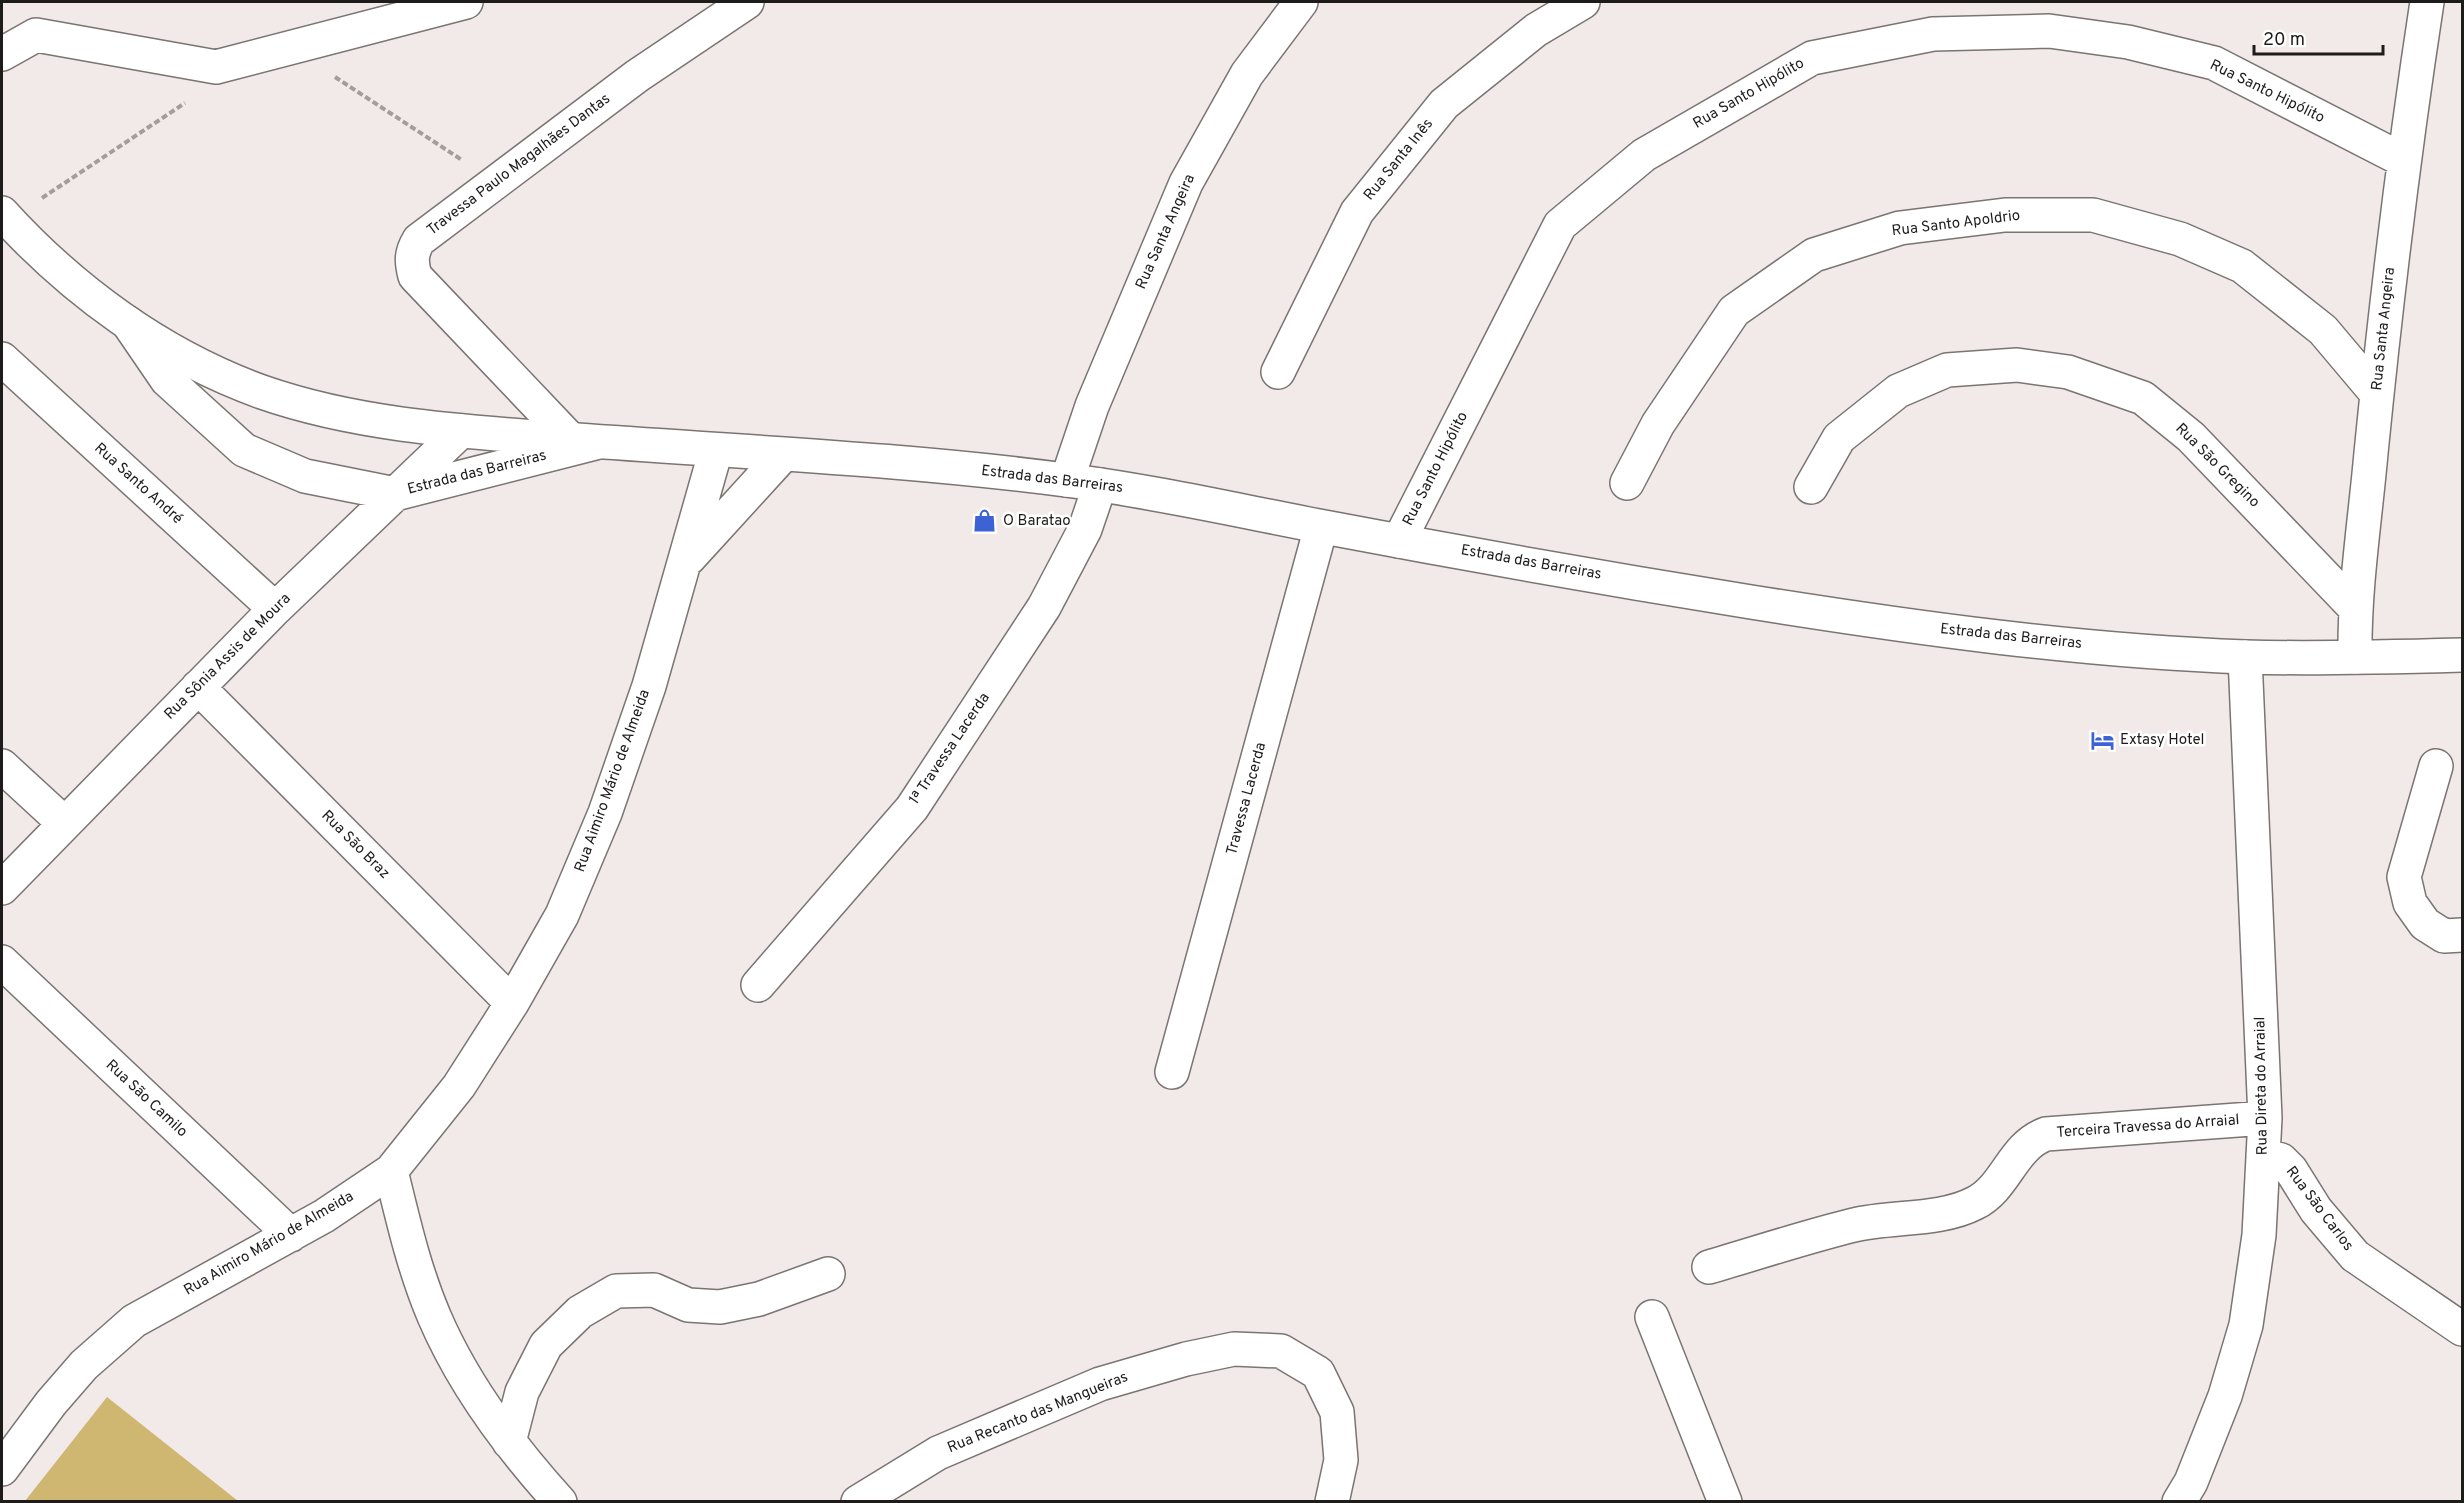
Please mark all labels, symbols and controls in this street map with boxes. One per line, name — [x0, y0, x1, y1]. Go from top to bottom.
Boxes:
scale bar — [2254, 18, 2383, 56]
text: 20 m — [2263, 29, 2305, 52]
street label: Rua Santo Hipólito — [1690, 54, 1808, 134]
street label: Rua Santo Hipólito — [2206, 56, 2328, 128]
street label: Travessa Paulo Magalhães Dantas — [424, 90, 614, 240]
street label: Rua Santa Inês — [1360, 115, 1438, 205]
street label: Rua Santa Angeira — [1132, 172, 1200, 292]
street label: Rua Santo Apoldrio — [1891, 207, 2021, 241]
street label: Rua Santa Angeira — [2368, 266, 2400, 392]
street label: Rua Santo Hipólito — [1399, 409, 1473, 529]
street label: Rua São Gregino — [2171, 420, 2263, 512]
street label: Rua Santo André — [90, 439, 186, 529]
street label: Estrada das Barreiras — [405, 447, 549, 499]
street label: Estrada das Barreiras — [980, 462, 1124, 498]
shop icon: O Baratao — [972, 508, 998, 534]
place label: O Baratao — [1003, 512, 1071, 531]
street label: Estrada das Barreiras — [1459, 541, 1603, 585]
street label: Rua Sônia Assis de Moura — [161, 590, 295, 724]
street label: Estrada das Barreiras — [1939, 620, 2083, 654]
street label: Rua Aimiro Mário de Almeida — [571, 687, 655, 875]
street label: 1ª Travessa Lacerda — [905, 689, 995, 809]
hotel icon: Extasy Hotel — [2089, 727, 2115, 753]
place label: Extasy Hotel — [2120, 731, 2205, 750]
street label: Travessa Lacerda — [1223, 741, 1271, 857]
street label: Rua São Braz — [317, 807, 393, 883]
street label: Rua Direta do Arraial — [2251, 1016, 2273, 1156]
street label: Rua São Camilo — [101, 1056, 191, 1142]
street label: Terceira Travessa do Arraial — [2056, 1111, 2240, 1143]
street label: Rua São Carlos — [2281, 1163, 2357, 1255]
street label: Rua Aimiro Mário de Almeida — [181, 1188, 357, 1300]
street label: Rua Recanto das Mangueiras — [945, 1368, 1131, 1458]

